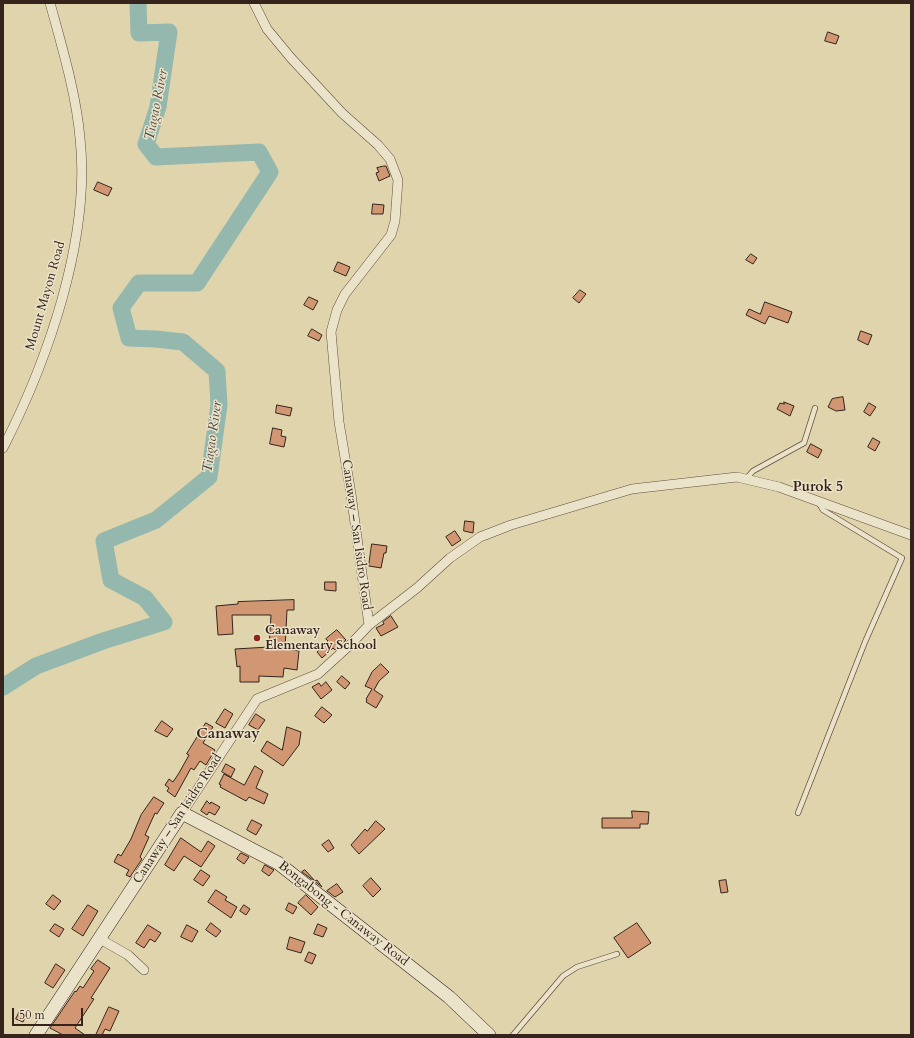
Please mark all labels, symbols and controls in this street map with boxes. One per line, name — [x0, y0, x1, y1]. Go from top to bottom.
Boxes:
water label: Tiagao River — [142, 68, 172, 142]
street label: Mount Mayon Road — [23, 240, 69, 352]
water label: Tiagao River — [200, 400, 226, 474]
street label: Canaway – San Isidro Road — [338, 459, 374, 611]
district label: Purok 5 — [793, 480, 843, 496]
place label: Canaway Elementary School — [265, 623, 377, 654]
marker: Canaway Elementary School — [252, 633, 262, 643]
district label: Canaway — [196, 726, 260, 744]
street label: Canaway – San Isidro Road — [130, 751, 226, 887]
street label: Bongabong - Canaway Road — [275, 858, 411, 970]
scale bar — [14, 1000, 85, 1026]
text: 50 m — [19, 1007, 45, 1023]

